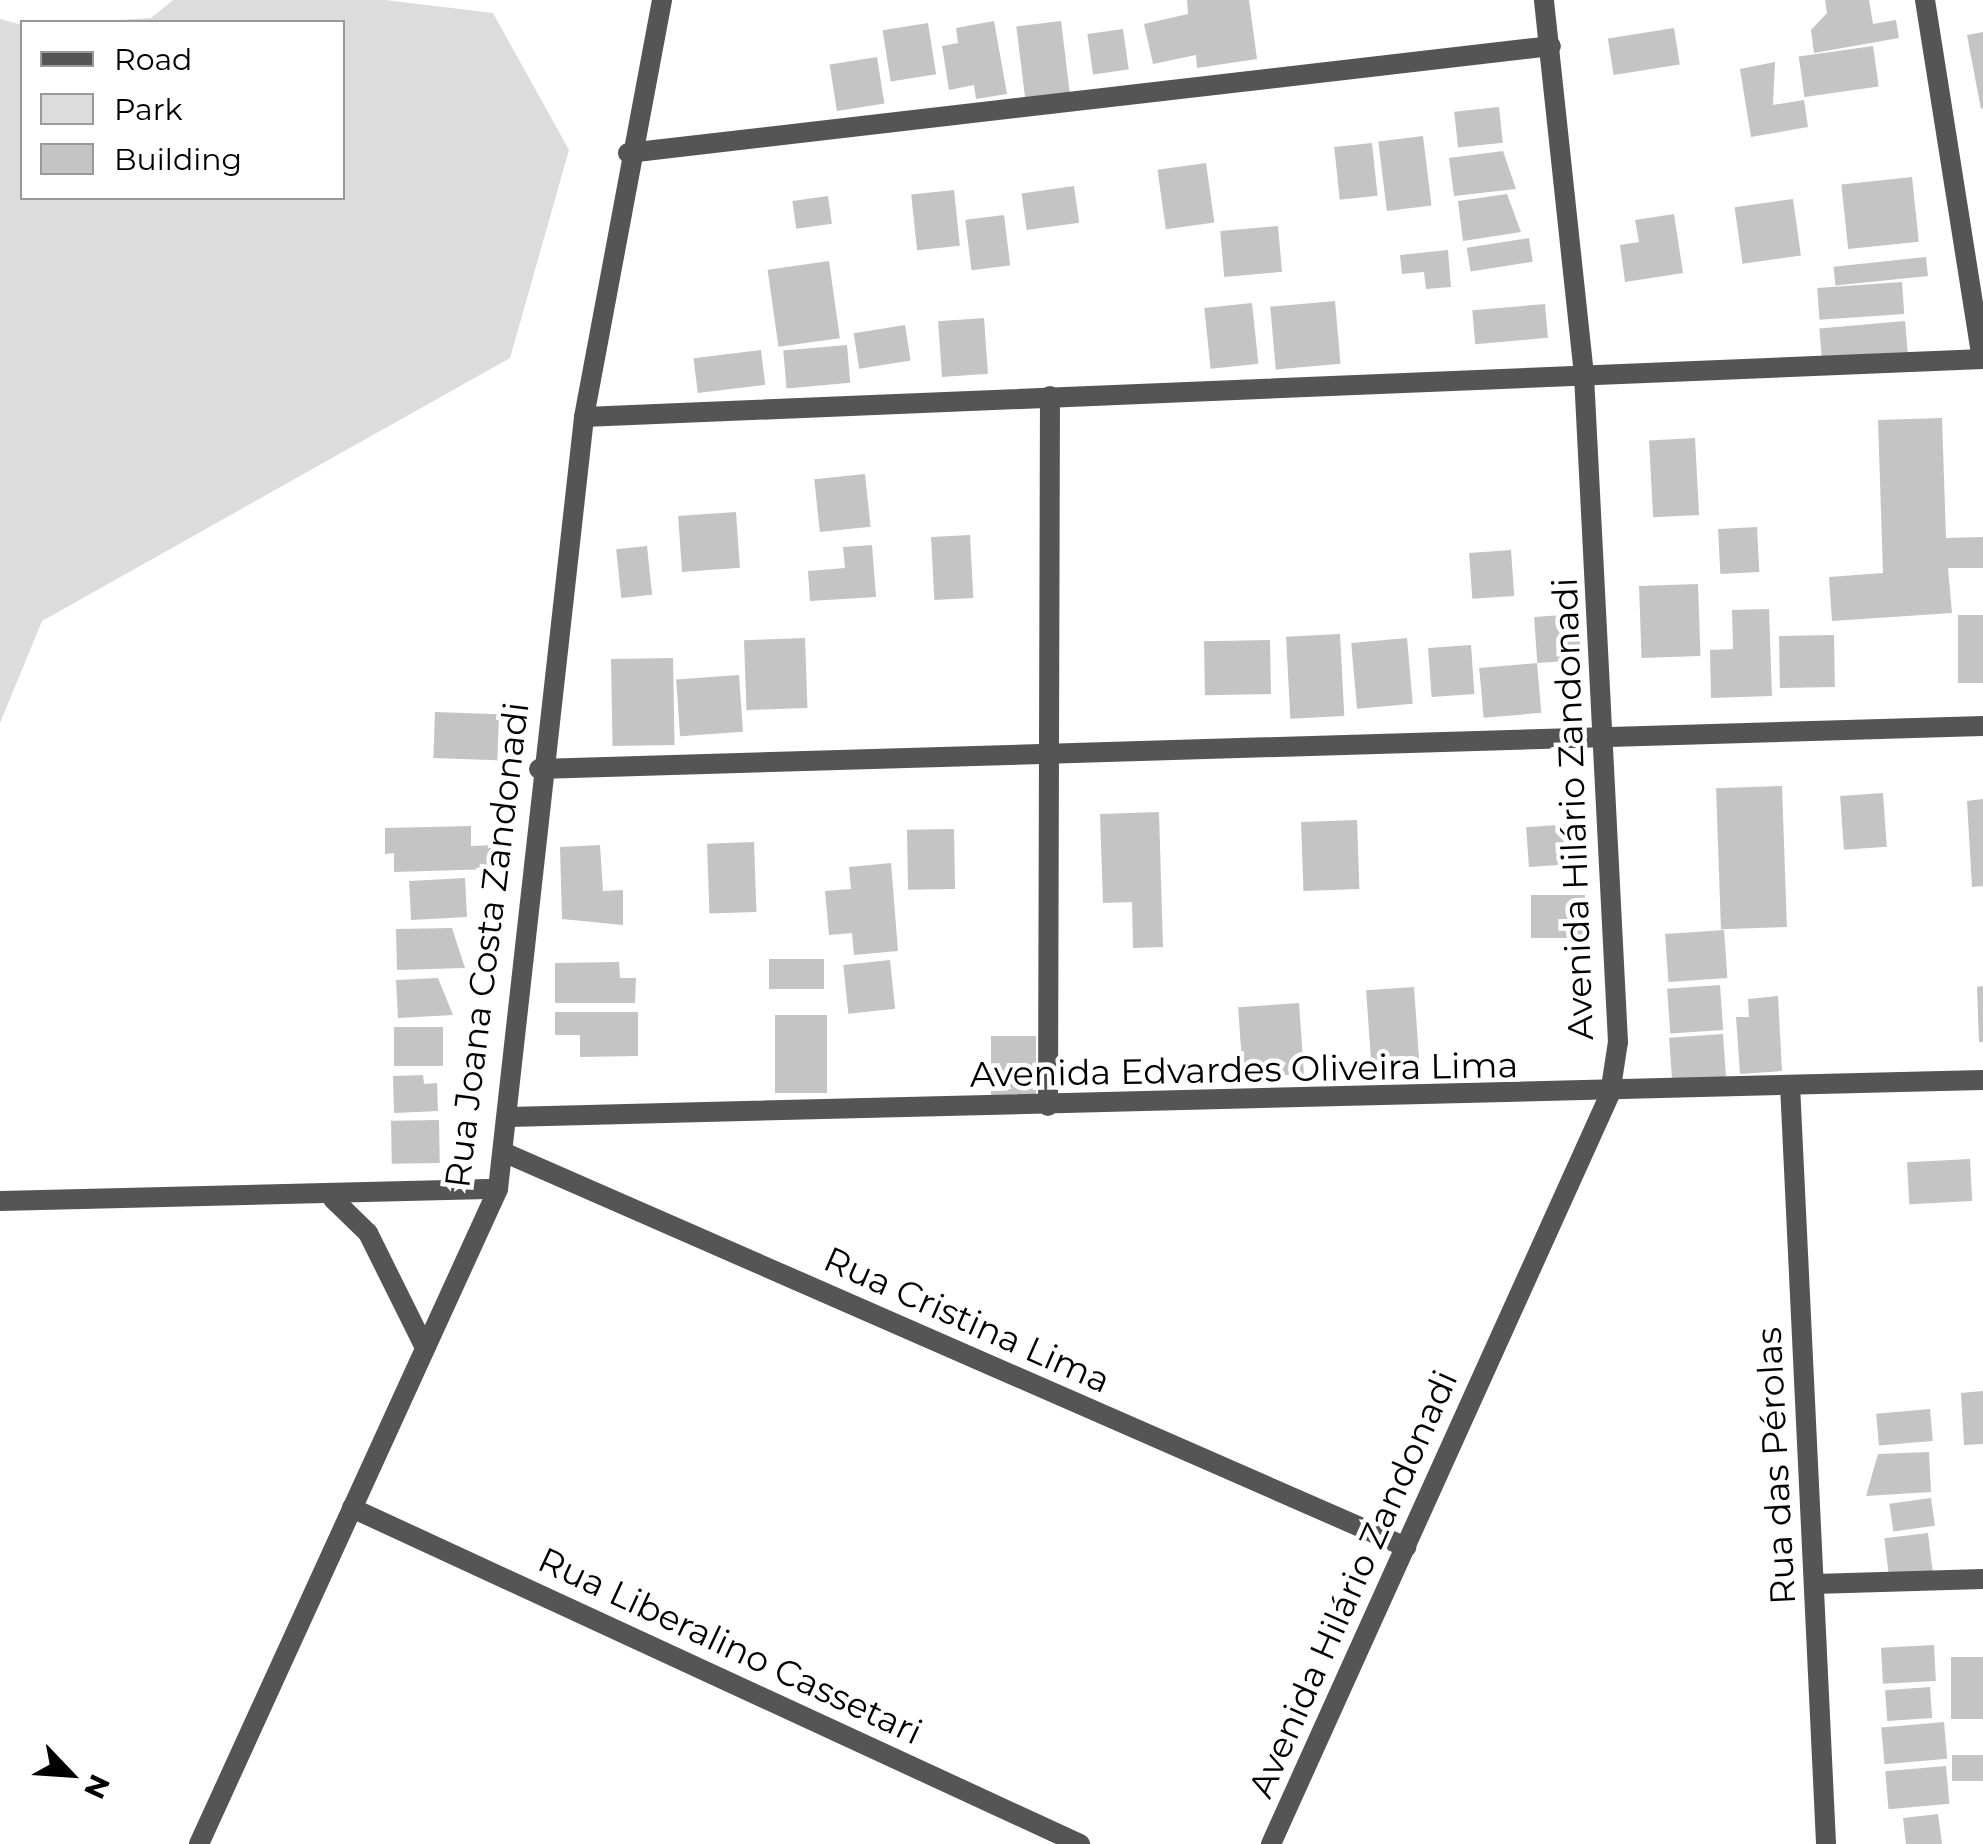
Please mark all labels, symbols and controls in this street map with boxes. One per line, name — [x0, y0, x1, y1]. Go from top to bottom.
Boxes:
legend — [20, 20, 345, 200]
text: Road — [114, 41, 192, 78]
text: Park — [114, 91, 183, 128]
text: Building — [114, 141, 242, 178]
street label: Avenida Hilário Zandonadi — [1544, 577, 1602, 1041]
street label: Rua Joana Costa Zandonadi — [436, 700, 538, 1190]
street label: Avenida Edvardes Oliveira Lima — [969, 1044, 1519, 1096]
street label: Rua Cristina Lima — [817, 1238, 1117, 1402]
street label: Rua das Pérolas — [1748, 1326, 1804, 1606]
street label: Avenida Hilário Zandonadi — [1240, 1364, 1466, 1804]
street label: Rua Liberalino Cassetari — [532, 1539, 928, 1753]
north arrow — [20, 1724, 120, 1824]
text: N — [77, 1769, 117, 1804]

